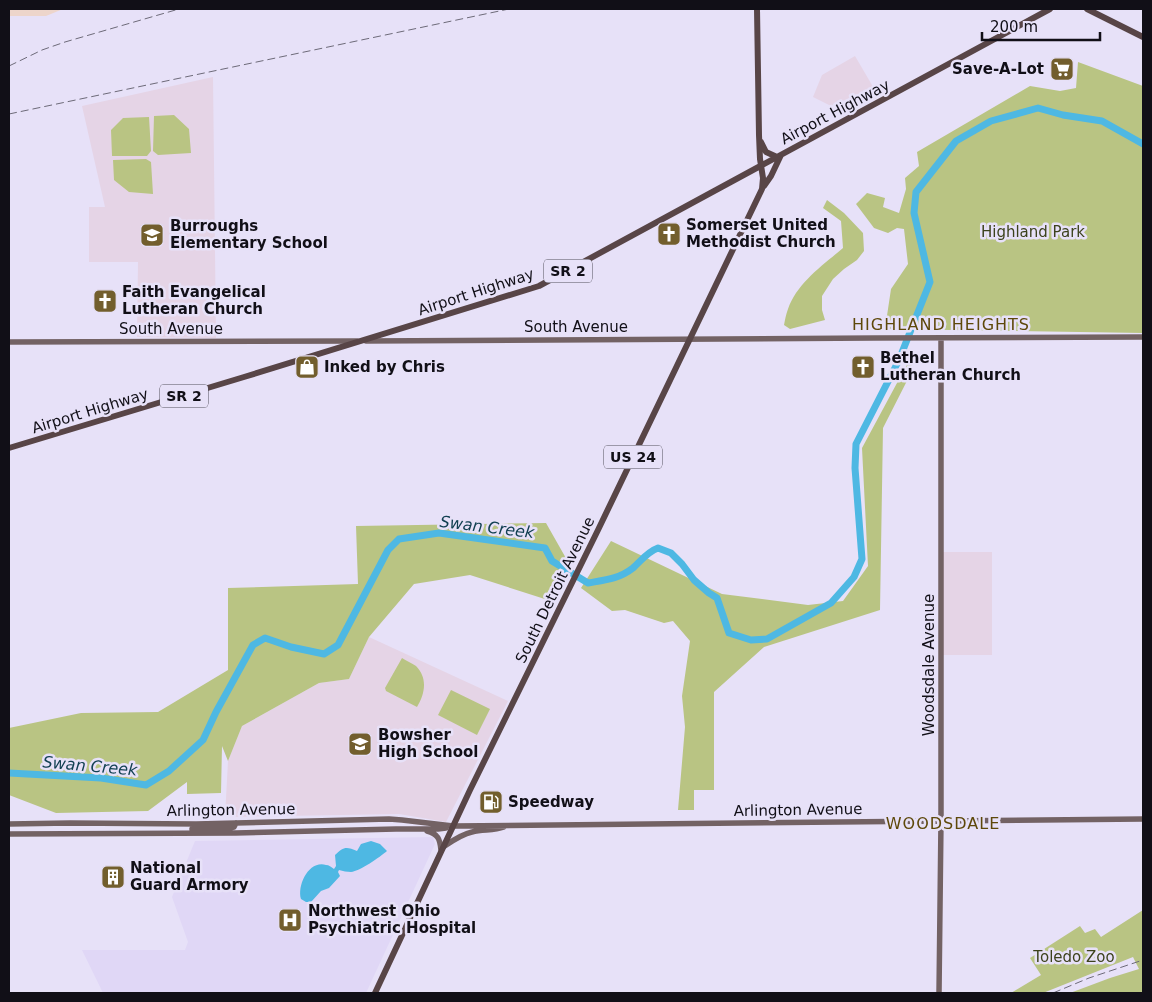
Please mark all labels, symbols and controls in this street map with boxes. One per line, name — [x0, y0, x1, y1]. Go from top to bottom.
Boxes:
scale bar — [982, 10, 1100, 42]
text: 200 m — [990, 18, 1038, 36]
supermarket icon: Save-A-Lot — [1049, 56, 1075, 82]
place label: Save-A-Lot — [952, 60, 1044, 78]
street label: Airport Highway — [777, 76, 893, 148]
place label: Somerset United Methodist Church — [686, 216, 836, 251]
place label: Burroughs Elementary School — [170, 217, 328, 252]
church icon: Somerset United Methodist Church — [656, 221, 682, 247]
school or university icon: Burroughs Elementary School — [139, 222, 165, 248]
park label: Highland Park — [981, 223, 1085, 241]
road number: SR 2 — [544, 260, 592, 282]
street label: Airport Highway — [416, 265, 536, 319]
place label: Faith Evangelical Lutheran Church — [122, 283, 266, 318]
church icon: Faith Evangelical Lutheran Church — [92, 288, 118, 314]
district label: HIGHLAND HEIGHTS — [852, 315, 1030, 334]
street label: South Avenue — [524, 318, 628, 336]
street label: South Avenue — [119, 320, 223, 338]
place label: Bethel Lutheran Church — [880, 349, 1021, 384]
shop icon: Inked by Chris — [294, 354, 320, 380]
church icon: Bethel Lutheran Church — [850, 354, 876, 380]
place label: Inked by Chris — [324, 358, 445, 376]
road number: SR 2 — [160, 384, 208, 408]
street label: Airport Highway — [30, 385, 151, 437]
road number: US 24 — [604, 446, 662, 468]
water label: Swan Creek — [439, 512, 536, 542]
street label: South Detroit Avenue — [512, 514, 598, 666]
street label: Woodsdale Avenue — [920, 594, 938, 736]
place label: Bowsher High School — [378, 726, 478, 761]
school or university icon: Bowsher High School — [347, 731, 373, 757]
water label: Swan Creek — [42, 752, 139, 780]
fuel station icon: Speedway — [478, 789, 504, 815]
place label: Speedway — [508, 793, 594, 811]
street label: Arlington Avenue — [166, 800, 296, 820]
street label: Arlington Avenue — [733, 800, 863, 820]
district label: WOODSDALE — [886, 814, 1000, 833]
place label: National Guard Armory — [130, 859, 249, 894]
building icon: National Guard Armory — [100, 864, 126, 890]
place label: Northwest Ohio Psychiatric Hospital — [308, 902, 476, 937]
hospital icon: Northwest Ohio Psychiatric Hospital — [277, 907, 303, 933]
park label: Toledo Zoo — [1032, 948, 1115, 966]

